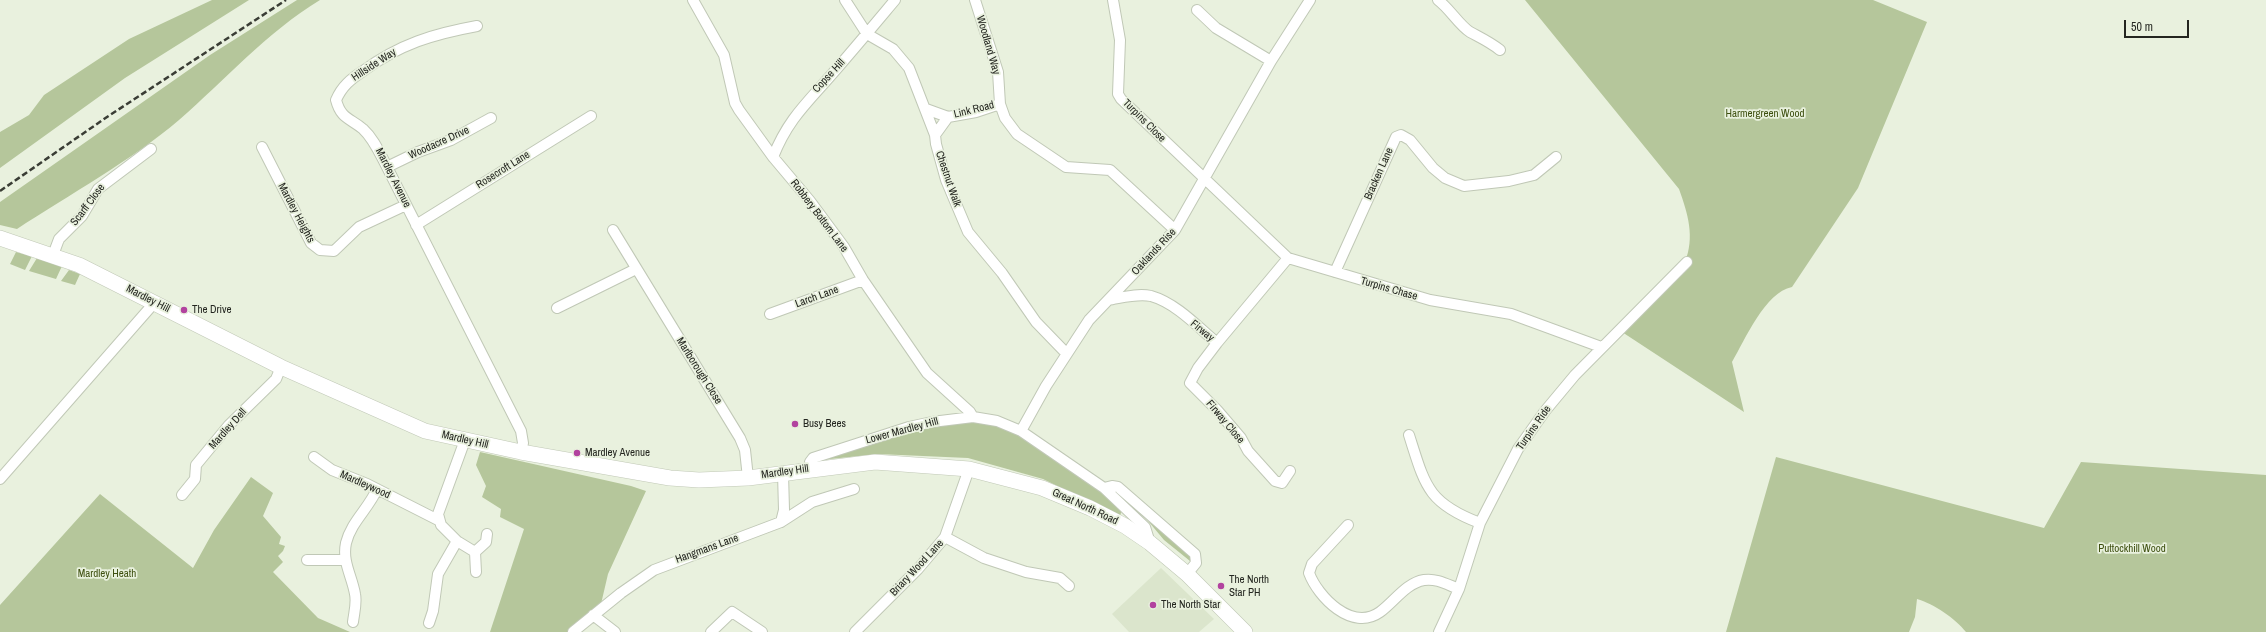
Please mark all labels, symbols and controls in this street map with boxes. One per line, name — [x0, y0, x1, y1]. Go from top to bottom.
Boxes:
scale bar — [2126, 12, 2191, 38]
street label: Woodland Way — [973, 14, 1003, 76]
text: 50 m — [2131, 19, 2153, 35]
street label: Hillside Way — [349, 46, 399, 84]
street label: Copse Hill — [810, 56, 848, 96]
street label: Turpins Close — [1120, 97, 1168, 145]
street label: Link Road — [952, 99, 996, 121]
park label: Harmergreen Wood — [1725, 107, 1805, 121]
street label: Woodacre Drive — [407, 124, 471, 162]
street label: Mardley Avenue — [372, 146, 414, 210]
street label: Bracken Lane — [1362, 146, 1396, 202]
street label: Rosecroft Lane — [474, 148, 532, 192]
street label: Chestnut Walk — [932, 149, 964, 209]
street label: Robbery Bottom Lane — [787, 177, 851, 255]
street label: Scarff Close — [68, 181, 108, 229]
street label: Mardley Heights — [275, 181, 317, 245]
street label: Oaklands Rise — [1129, 226, 1179, 278]
street label: Turpins Chase — [1359, 275, 1419, 303]
street label: Mardley Hill — [124, 282, 172, 316]
street label: Larch Lane — [794, 283, 840, 311]
place label: The Drive — [192, 303, 232, 317]
marker: The Drive — [179, 305, 189, 315]
street label: Firway — [1187, 317, 1217, 345]
street label: Marlborough Close — [673, 335, 725, 407]
street label: Firway Close — [1203, 398, 1247, 446]
street label: Turpins Ride — [1514, 403, 1554, 453]
street label: Mardley Dell — [206, 406, 250, 452]
street label: Lower Mardley Hill — [864, 415, 940, 447]
place label: Busy Bees — [803, 417, 846, 431]
marker: Busy Bees — [790, 419, 800, 429]
street label: Mardley Hill — [440, 428, 490, 452]
place label: Mardley Avenue — [585, 446, 650, 460]
marker: Mardley Avenue — [572, 448, 582, 458]
street label: Mardley Hill — [761, 462, 809, 482]
street label: Mardleywood — [338, 468, 392, 502]
street label: Great North Road — [1050, 486, 1120, 528]
street label: Hangmans Lane — [674, 531, 740, 567]
street label: Briary Wood Lane — [887, 537, 947, 599]
park label: Puttockhill Wood — [2098, 542, 2166, 556]
park label: Mardley Heath — [78, 567, 136, 581]
place label: The North Star PH — [1229, 573, 1269, 599]
marker: The North Star PH — [1216, 581, 1226, 591]
place label: The North Star — [1161, 598, 1220, 612]
marker: The North Star — [1148, 600, 1158, 610]

